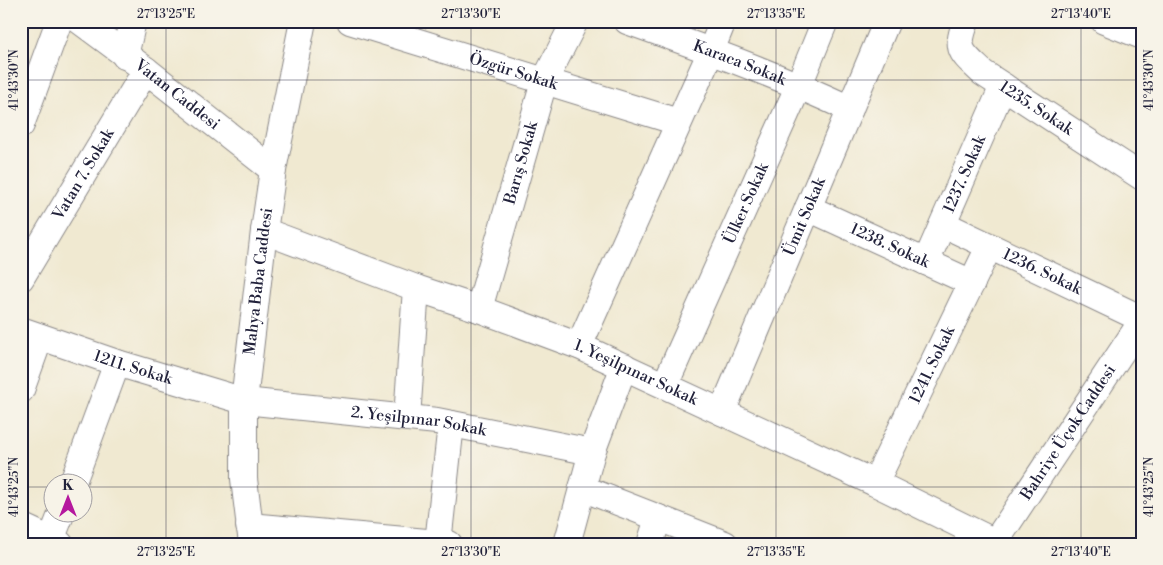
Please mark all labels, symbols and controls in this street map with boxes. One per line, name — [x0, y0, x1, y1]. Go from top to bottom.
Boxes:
text: 27°13'25"E — [137, 7, 195, 22]
text: 27°13'30"E — [441, 7, 501, 22]
text: 27°13'35"E — [747, 7, 805, 22]
text: 27°13'40"E — [1051, 7, 1111, 22]
street label: Karaca Sokak — [690, 36, 791, 90]
street label: Özgür Sokak — [467, 46, 562, 95]
text: 41°43'30"N — [7, 49, 22, 111]
text: 41°43'30"N — [1142, 49, 1157, 111]
street label: Vatan Caddesi — [130, 54, 224, 134]
street label: 1235. Sokak — [996, 76, 1079, 140]
street label: Barış Sokak — [499, 117, 543, 208]
street label: Vatan 7. Sokak — [48, 124, 119, 225]
street label: 1237. Sokak — [939, 131, 991, 216]
street label: Ülker Sokak — [718, 158, 774, 247]
street label: Ümit Sokak — [777, 173, 830, 259]
street label: Mahya Baba Caddesi — [239, 206, 277, 356]
street label: 1238. Sokak — [847, 219, 934, 273]
street label: 1236. Sokak — [999, 244, 1087, 300]
street label: 1241. Sokak — [905, 322, 960, 407]
street label: 1. Yeşilpınar Sokak — [571, 335, 703, 410]
street label: 1211. Sokak — [91, 346, 176, 389]
street label: Bahriye Üçok Caddesi — [1015, 361, 1120, 505]
street label: 2. Yeşilpınar Sokak — [350, 402, 490, 441]
text: 41°43'25"N — [7, 457, 22, 517]
text: 41°43'25"N — [1142, 457, 1157, 517]
north arrow — [42, 472, 92, 522]
text: K — [62, 477, 74, 495]
text: 27°13'25"E — [137, 545, 195, 560]
text: 27°13'30"E — [441, 545, 501, 560]
text: 27°13'35"E — [747, 545, 805, 560]
text: 27°13'40"E — [1051, 545, 1111, 560]

